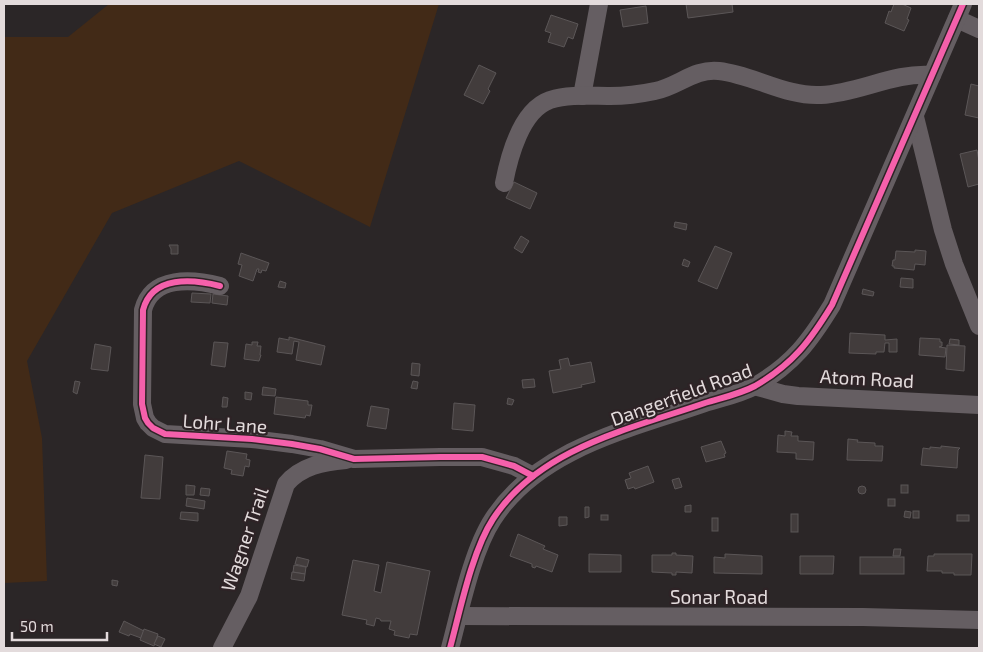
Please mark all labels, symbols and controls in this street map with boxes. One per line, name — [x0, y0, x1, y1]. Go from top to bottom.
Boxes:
street label: Dangerfield Road — [607, 358, 755, 430]
street label: Atom Road — [819, 364, 915, 392]
street label: Lohr Lane — [182, 409, 268, 437]
street label: Wagner Trail — [215, 484, 273, 594]
street label: Sonar Road — [670, 585, 768, 608]
scale bar — [12, 610, 108, 642]
text: 50 m — [20, 617, 54, 635]

